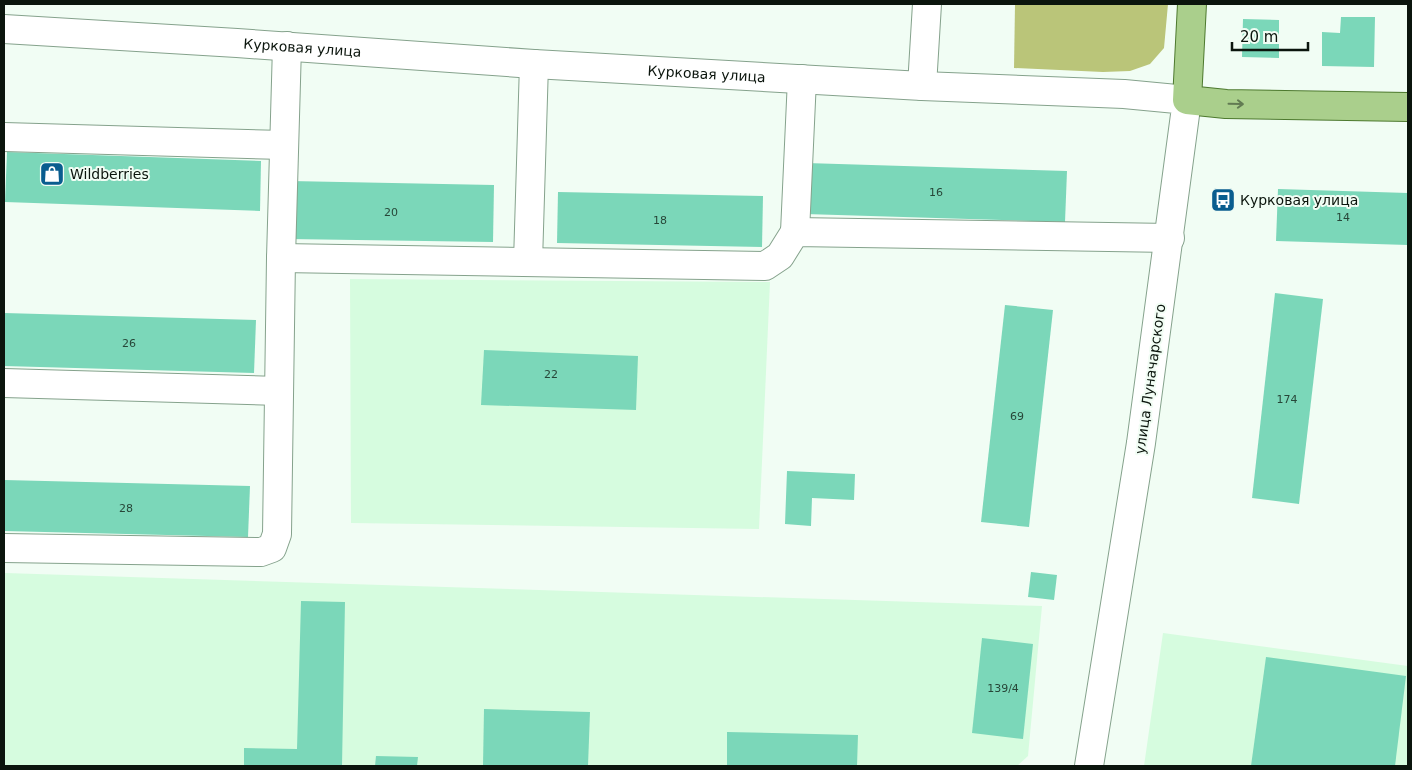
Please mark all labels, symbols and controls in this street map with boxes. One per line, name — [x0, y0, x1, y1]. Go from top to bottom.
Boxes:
scale bar — [1232, 20, 1308, 52]
text: 20 m — [1240, 28, 1278, 46]
street label: Курковая улица — [243, 35, 362, 60]
street label: Курковая улица — [647, 62, 766, 85]
one-way arrow — [1228, 99, 1244, 109]
shop icon: Wildberries — [39, 161, 65, 187]
place label: Wildberries — [70, 166, 149, 182]
house number: 16 — [929, 186, 943, 199]
bus stop icon: Курковая улица — [1210, 187, 1236, 213]
place label: Курковая улица — [1240, 192, 1358, 208]
house number: 20 — [384, 206, 398, 219]
house number: 14 — [1336, 211, 1350, 224]
house number: 18 — [653, 214, 667, 227]
street label: улица Луначарского — [1132, 303, 1168, 455]
house number: 26 — [122, 337, 136, 350]
house number: 22 — [544, 368, 558, 381]
house number: 174 — [1277, 393, 1298, 406]
house number: 69 — [1010, 410, 1024, 423]
house number: 28 — [119, 502, 133, 515]
house number: 139/4 — [987, 682, 1019, 695]

